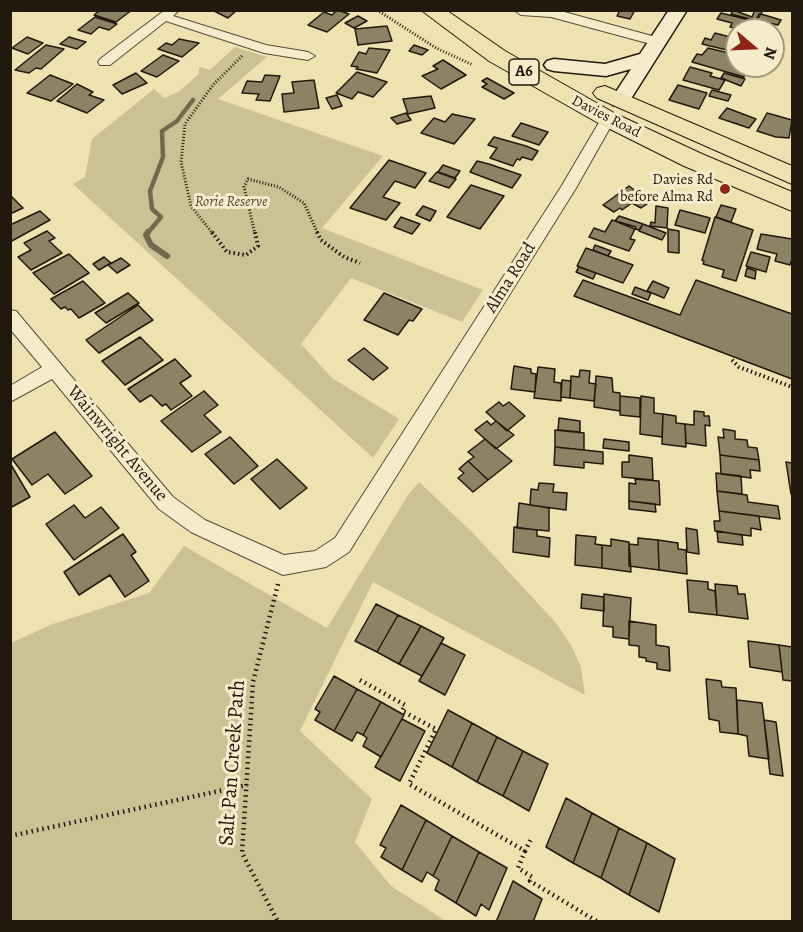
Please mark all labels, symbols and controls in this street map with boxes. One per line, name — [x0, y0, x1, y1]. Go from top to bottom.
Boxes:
north arrow — [725, 18, 785, 78]
text: N — [758, 44, 782, 62]
road number: A6 — [509, 59, 539, 85]
street label: Davies Road — [568, 92, 644, 142]
place label: Davies Rd before Alma Rd — [620, 171, 713, 206]
marker: Davies Rd before Alma Rd — [718, 182, 732, 196]
park label: Rorie Reserve — [195, 193, 267, 211]
street label: Alma Road — [481, 239, 541, 317]
street label: Wainwright Avenue — [62, 382, 172, 506]
street label: Salt Pan Creek Path — [215, 679, 251, 847]

